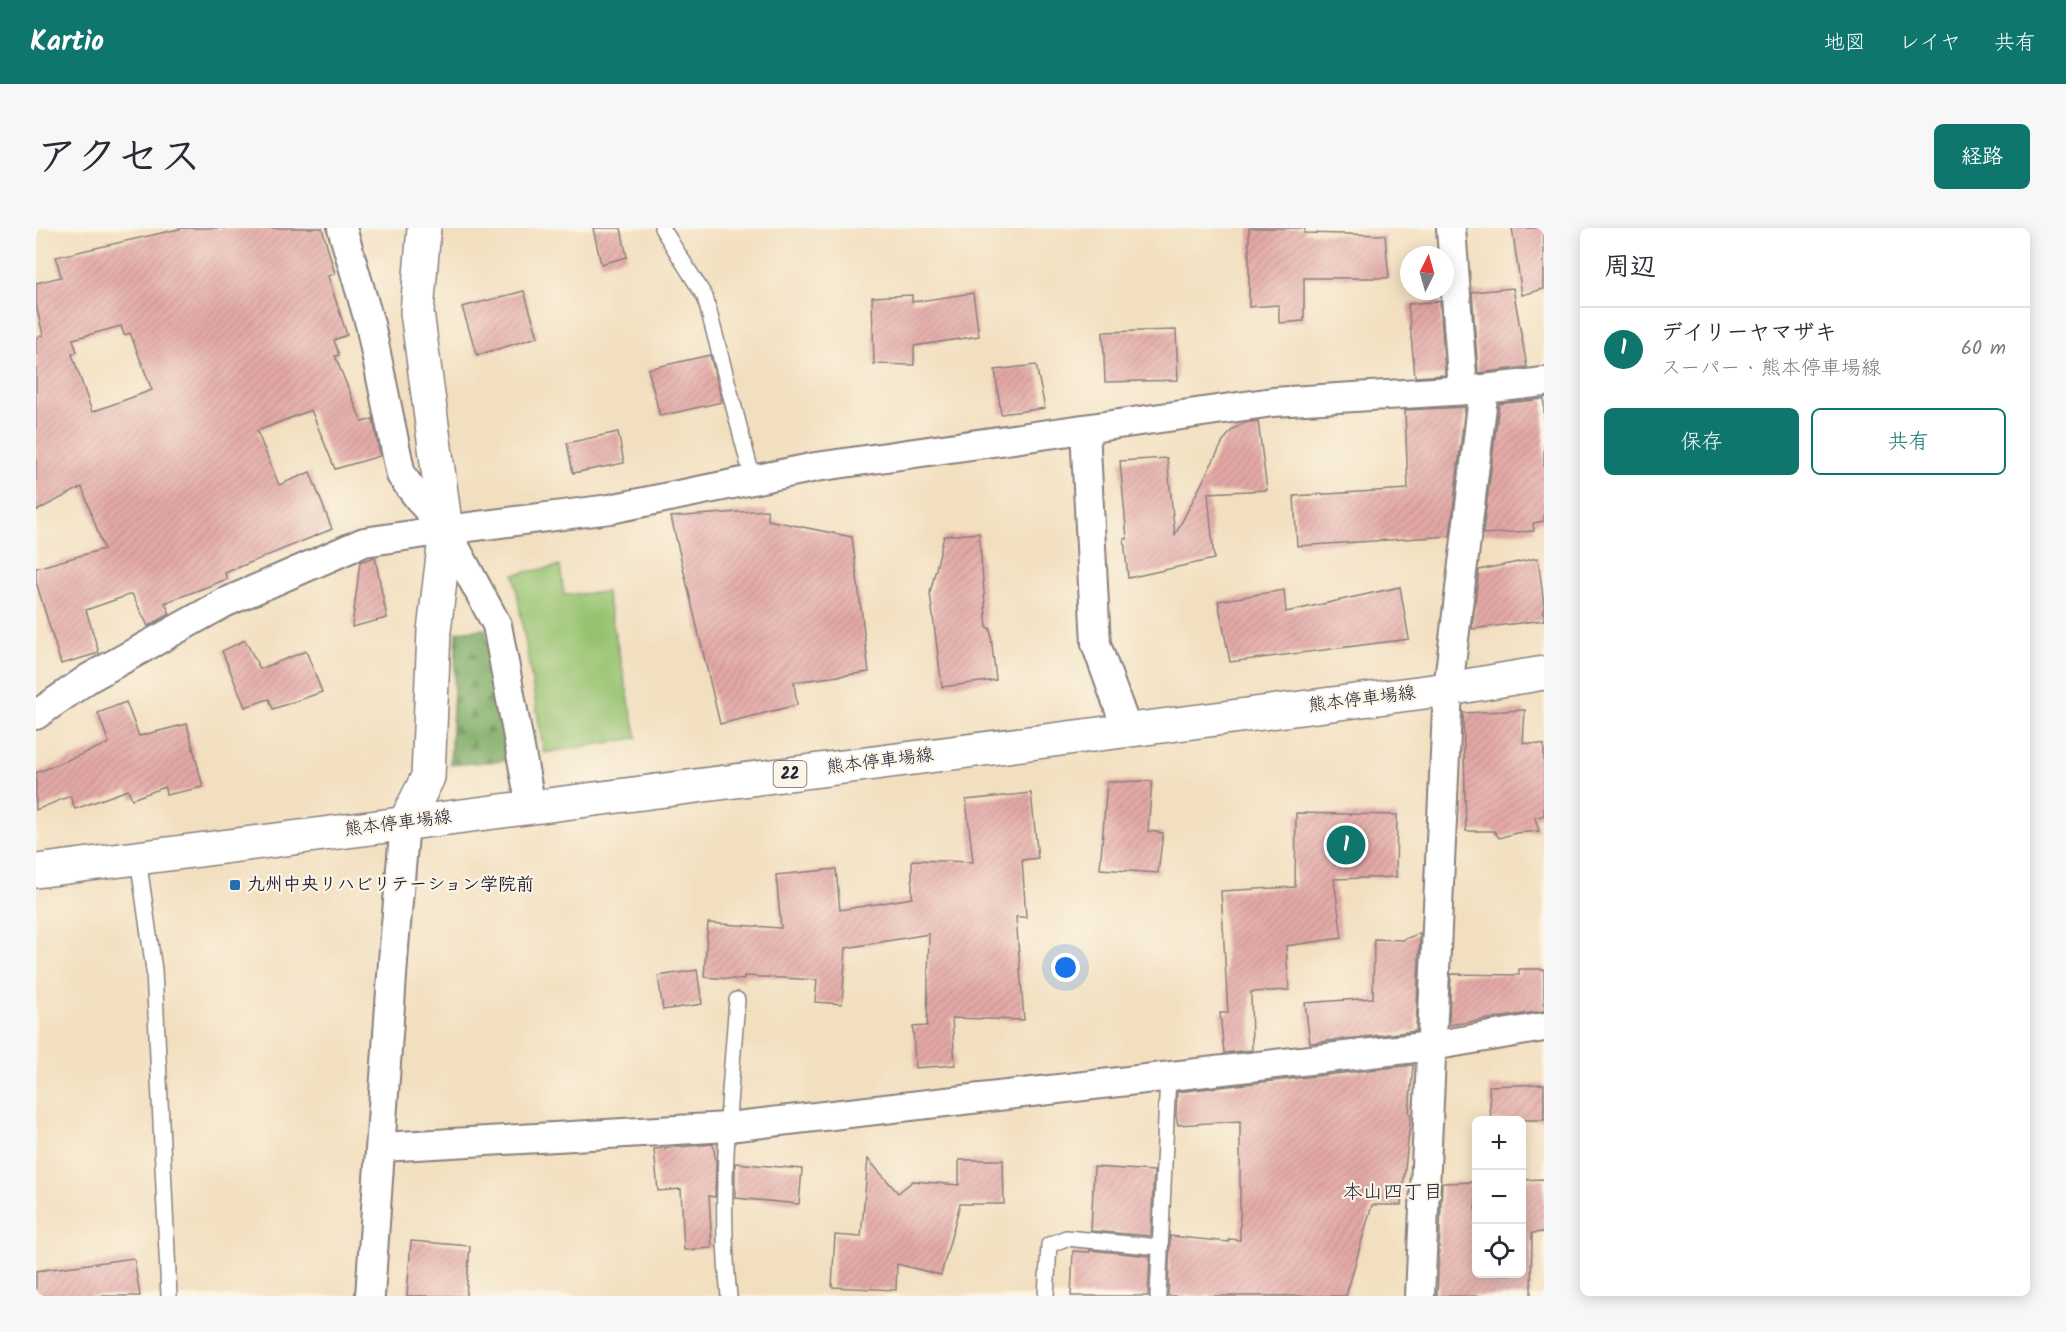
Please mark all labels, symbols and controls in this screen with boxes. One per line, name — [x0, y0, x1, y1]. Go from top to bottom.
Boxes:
text: Kartio — [30, 20, 104, 65]
text: 地図 — [1824, 27, 1866, 60]
text: レイヤ — [1899, 27, 1961, 60]
text: 共有 — [1994, 27, 2036, 60]
button: 経路 — [1934, 124, 2030, 189]
text: アクセス — [36, 125, 201, 192]
north arrow — [1400, 246, 1454, 300]
text: 周辺 — [1604, 247, 1656, 289]
text: デイリーヤマザキ — [1661, 316, 1837, 351]
text: 1 — [1620, 333, 1627, 365]
text: 60 m — [1961, 333, 2006, 365]
text: スーパー · 熊本停車場線 — [1661, 353, 1881, 385]
button: 保存 — [1604, 408, 1799, 475]
button: 共有 — [1811, 408, 2006, 475]
street label: 熊本停車場線 — [1307, 679, 1417, 721]
street label: 熊本停車場線 — [825, 741, 935, 783]
road number: 22 — [774, 761, 807, 787]
street label: 熊本停車場線 — [343, 803, 453, 845]
pin: 1 — [1326, 822, 1366, 868]
place label: 九州中央リハビリテーション学院前 — [247, 871, 534, 900]
marker: 九州中央リハビリテーション学院前 — [228, 878, 242, 892]
your location — [1051, 953, 1080, 982]
map controls — [1472, 1116, 1526, 1278]
button: + — [1472, 1116, 1526, 1170]
button: − — [1472, 1170, 1526, 1224]
district label: 本山四丁目 — [1343, 1177, 1443, 1209]
button: locate — [1472, 1224, 1526, 1278]

